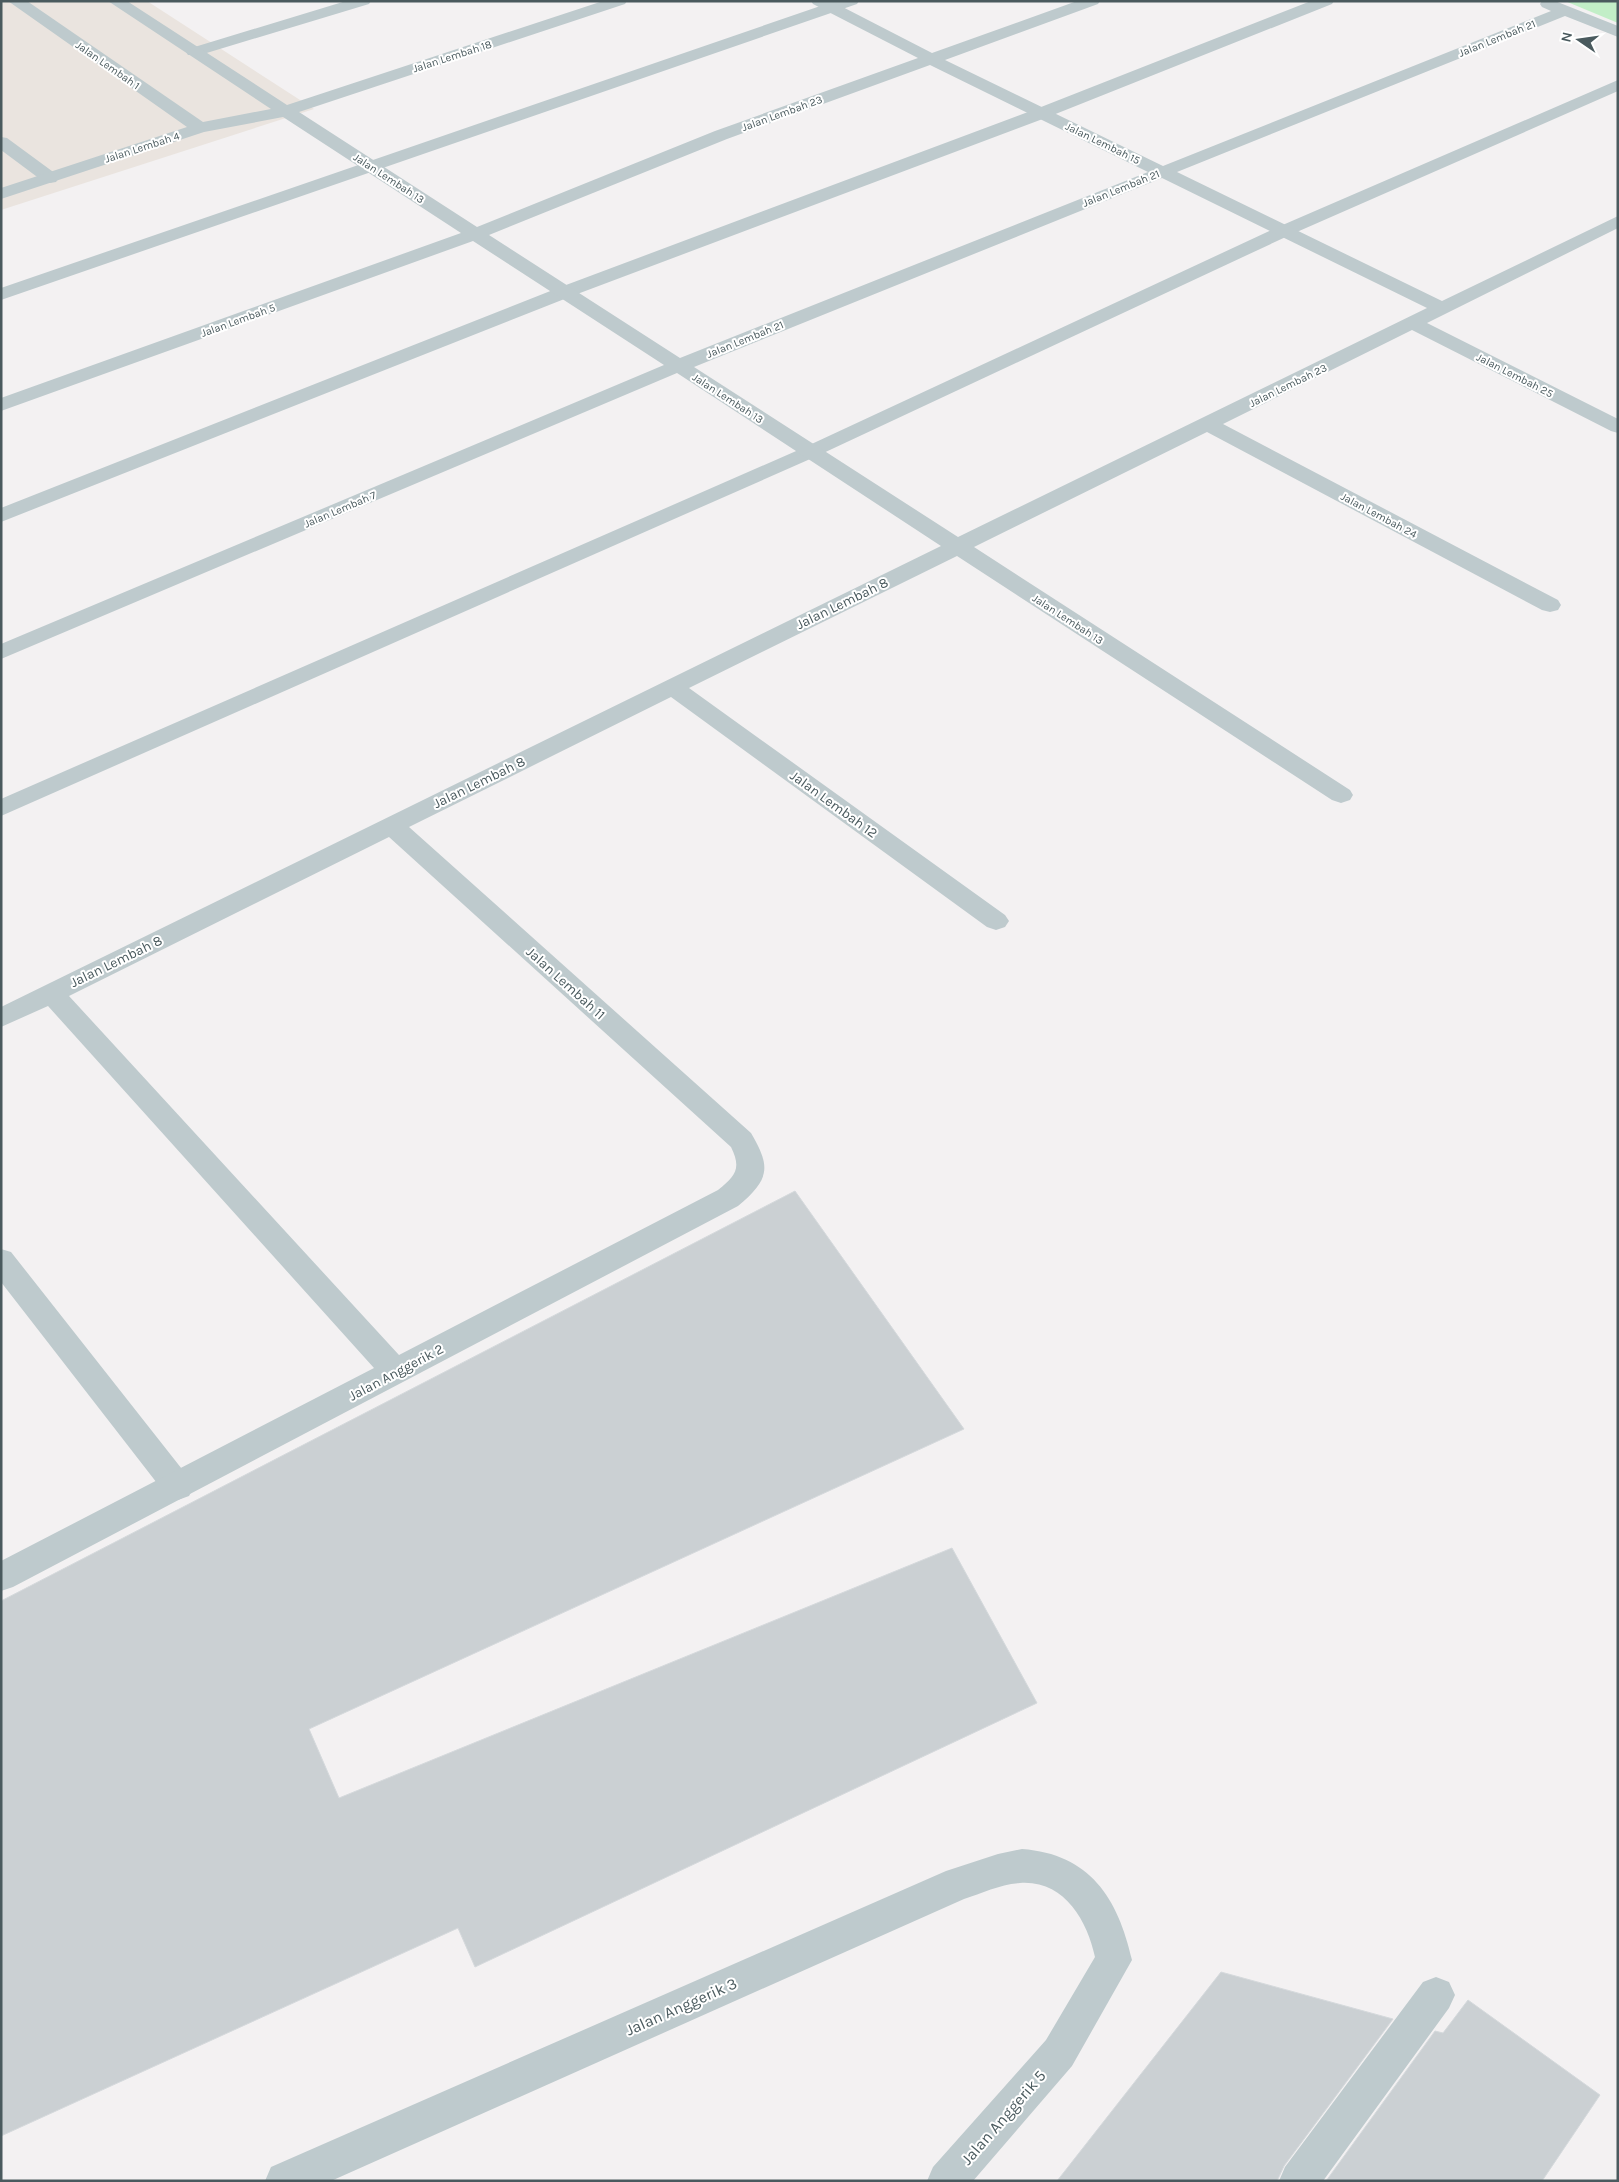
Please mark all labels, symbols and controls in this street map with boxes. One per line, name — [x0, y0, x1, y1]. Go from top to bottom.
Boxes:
north arrow — [1554, 15, 1604, 65]
street label: Jalan Lembah 21 — [1457, 17, 1538, 60]
text: N — [1557, 30, 1576, 44]
street label: Jalan Lembah 1 — [73, 38, 142, 92]
street label: Jalan Lembah 18 — [411, 38, 493, 75]
street label: Jalan Lembah 23 — [740, 93, 824, 134]
street label: Jalan Lembah 15 — [1063, 120, 1142, 167]
street label: Jalan Lembah 4 — [103, 129, 181, 166]
street label: Jalan Lembah 13 — [351, 151, 427, 206]
street label: Jalan Lembah 21 — [1081, 167, 1162, 210]
street label: Jalan Lembah 5 — [199, 301, 277, 340]
street label: Jalan Lembah 21 — [705, 318, 786, 361]
street label: Jalan Lembah 25 — [1474, 351, 1555, 400]
street label: Jalan Lembah 23 — [1247, 361, 1329, 410]
street label: Jalan Lembah 13 — [690, 371, 766, 426]
street label: Jalan Lembah 7 — [302, 488, 378, 530]
street label: Jalan Lembah 24 — [1338, 490, 1419, 541]
street label: Jalan Lembah 8 — [794, 574, 891, 633]
street label: Jalan Lembah 13 — [1030, 592, 1106, 647]
street label: Jalan Lembah 8 — [431, 753, 528, 812]
street label: Jalan Lembah 12 — [787, 767, 881, 842]
street label: Jalan Lembah 8 — [68, 932, 165, 991]
street label: Jalan Lembah 11 — [523, 943, 609, 1023]
street label: Jalan Anggerik 2 — [346, 1340, 446, 1405]
street label: Jalan Anggerik 3 — [623, 1973, 740, 2040]
street label: Jalan Anggerik 5 — [957, 2066, 1050, 2169]

